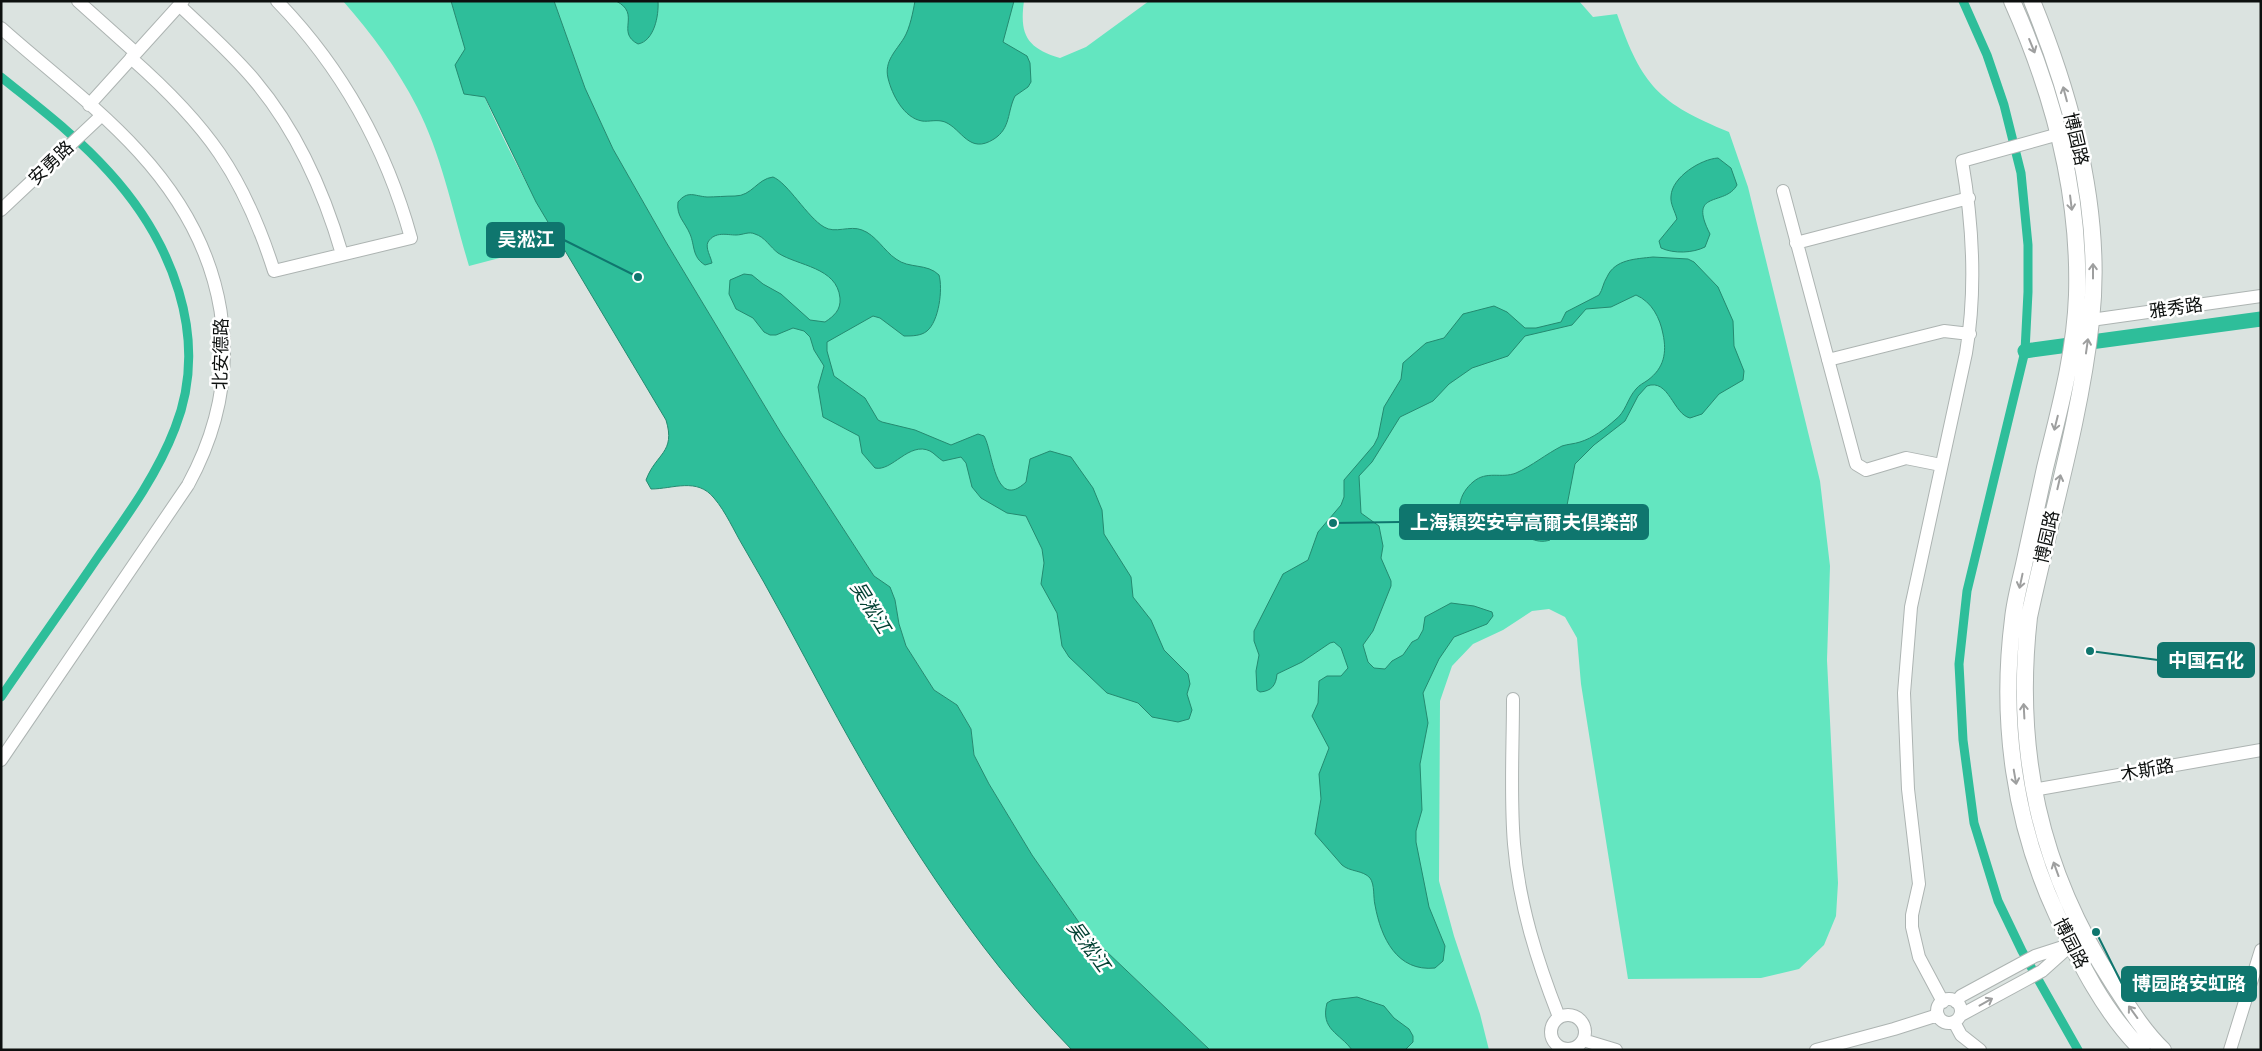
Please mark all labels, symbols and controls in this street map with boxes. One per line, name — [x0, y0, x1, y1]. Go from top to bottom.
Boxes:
one-way arrow — [2027, 38, 2037, 53]
one-way arrow — [2060, 86, 2070, 102]
street label: 博园路 — [2060, 110, 2093, 168]
street label: 安勇路 — [24, 136, 77, 189]
one-way arrow — [2066, 195, 2076, 211]
callout: 吴淞江 — [487, 223, 564, 257]
text: 吴淞江 — [497, 228, 555, 250]
one-way arrow — [2088, 264, 2097, 280]
street label: 雅秀路 — [2148, 293, 2204, 322]
street label: 北安德路 — [209, 318, 232, 390]
one-way arrow — [2082, 339, 2092, 355]
one-way arrow — [2051, 414, 2061, 430]
one-way arrow — [2055, 475, 2064, 491]
callout: 上海穎奕安亭高爾夫倶楽部 — [1400, 505, 1648, 539]
street label: 博园路 — [2030, 508, 2063, 566]
text: 上海穎奕安亭高爾夫倶楽部 — [1410, 511, 1638, 533]
one-way arrow — [2016, 573, 2025, 589]
water label: 吴淞江 — [847, 577, 896, 639]
callout: 中国石化 — [2158, 643, 2254, 677]
text: 中国石化 — [2168, 649, 2244, 671]
one-way arrow — [2019, 703, 2028, 719]
street label: 木斯路 — [2119, 754, 2175, 785]
one-way arrow — [2010, 769, 2020, 785]
one-way arrow — [2051, 862, 2060, 878]
street label: 博园路 — [2050, 914, 2093, 972]
water label: 吴淞江 — [1063, 916, 1116, 977]
callout: 博园路安虹路 — [2122, 967, 2256, 1001]
text: 博园路安虹路 — [2132, 972, 2246, 994]
one-way arrow — [1979, 997, 1994, 1007]
one-way arrow — [2127, 1006, 2138, 1019]

